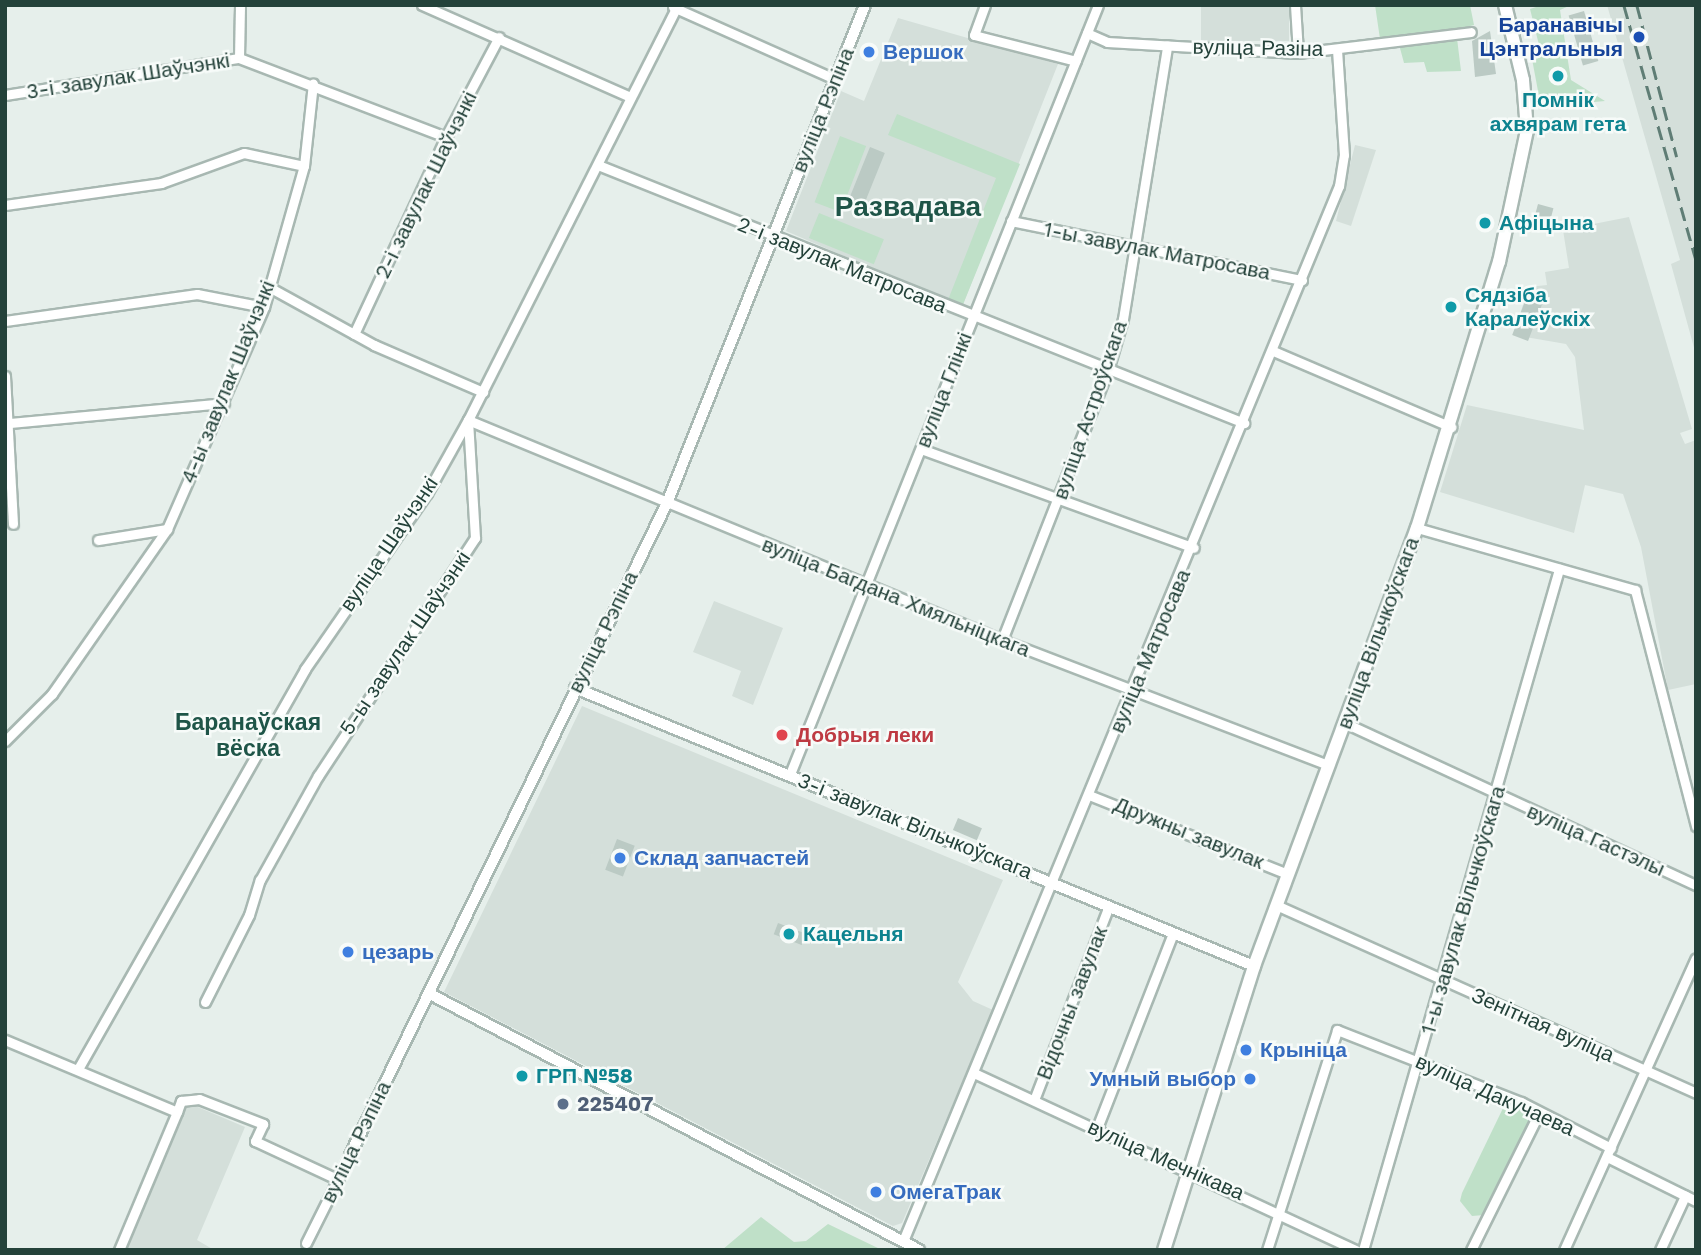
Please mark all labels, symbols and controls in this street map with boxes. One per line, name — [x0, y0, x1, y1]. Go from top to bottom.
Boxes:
place label: Баранавічы Цэнтральныя — [1479, 12, 1623, 62]
marker: Баранавічы Цэнтральныя — [1629, 27, 1649, 47]
street label: вуліца Разіна — [1192, 34, 1324, 62]
place label: Вершок — [883, 39, 964, 65]
street label: вуліца Рэпіна — [787, 44, 859, 176]
marker: Вершок — [861, 44, 877, 60]
street label: 3-і завулак Шаўчэнкі — [24, 47, 232, 105]
marker: Помнік ахвярам гета — [1550, 68, 1566, 84]
street label: 2-і завулак Шаўчэнкі — [370, 87, 482, 283]
place label: Помнік ахвярам гета — [1490, 87, 1626, 137]
district label: Развадава — [835, 190, 981, 224]
place label: Афіцына — [1499, 210, 1594, 236]
street label: 2-і завулак Матросава — [734, 211, 950, 319]
marker: Афіцына — [1477, 215, 1493, 231]
street label: 1-ы завулак Матросава — [1042, 217, 1272, 285]
street label: 4-ы завулак Шаўчэнкі — [176, 277, 280, 487]
place label: Сядзіба Каралеўскіх — [1465, 282, 1590, 332]
marker: Сядзіба Каралеўскіх — [1443, 299, 1459, 315]
street label: вуліца Астроўскага — [1048, 317, 1132, 503]
street label: вуліца Глінкі — [911, 329, 977, 451]
street label: вуліца Шаўчэнкі — [335, 472, 443, 616]
street label: вуліца Багдана Хмяльніцкага — [758, 532, 1034, 662]
street label: вуліца Вільчкоўскага — [1332, 534, 1424, 732]
street label: 5-ы завулак Шаўчэнкі — [334, 546, 476, 740]
street label: вуліца Матросава — [1104, 565, 1196, 737]
street label: вуліца Рэпіна — [563, 567, 643, 697]
district label: Баранаўская вёска — [175, 709, 321, 763]
place label: Добрыя леки — [796, 722, 934, 748]
marker: Добрыя леки — [774, 727, 790, 743]
street label: 3-і завулак Вільчкоўскага — [794, 767, 1036, 885]
street label: 1-ы завулак Вільчкоўскага — [1415, 783, 1511, 1037]
street label: Дружны завулак — [1110, 791, 1268, 875]
street label: вуліца Гастэлы — [1523, 798, 1669, 882]
place label: Склад запчастей — [634, 845, 809, 871]
marker: Склад запчастей — [612, 850, 628, 866]
place label: Кацельня — [803, 921, 904, 947]
street label: Відочны завулак — [1031, 923, 1113, 1083]
marker: Кацельня — [781, 926, 797, 942]
place label: цезарь — [362, 939, 434, 965]
marker: цезарь — [340, 944, 356, 960]
street label: Зенітная вуліца — [1468, 982, 1618, 1068]
place label: Крыніца — [1260, 1037, 1347, 1063]
marker: Крыніца — [1238, 1042, 1254, 1058]
street label: вуліца Дакучаева — [1412, 1049, 1578, 1141]
place label: ГРП №58 — [536, 1063, 633, 1089]
place label: Умный выбор — [1089, 1066, 1236, 1092]
marker: ГРП №58 — [514, 1068, 530, 1084]
marker: Умный выбор — [1242, 1071, 1258, 1087]
street label: вуліца Рэпіна — [316, 1077, 396, 1207]
place label: 225407 — [577, 1091, 654, 1117]
marker: 225407 — [555, 1096, 571, 1112]
street label: вуліца Мечнікава — [1084, 1114, 1248, 1206]
place label: ОмегаТрак — [890, 1179, 1001, 1205]
marker: ОмегаТрак — [868, 1184, 884, 1200]

